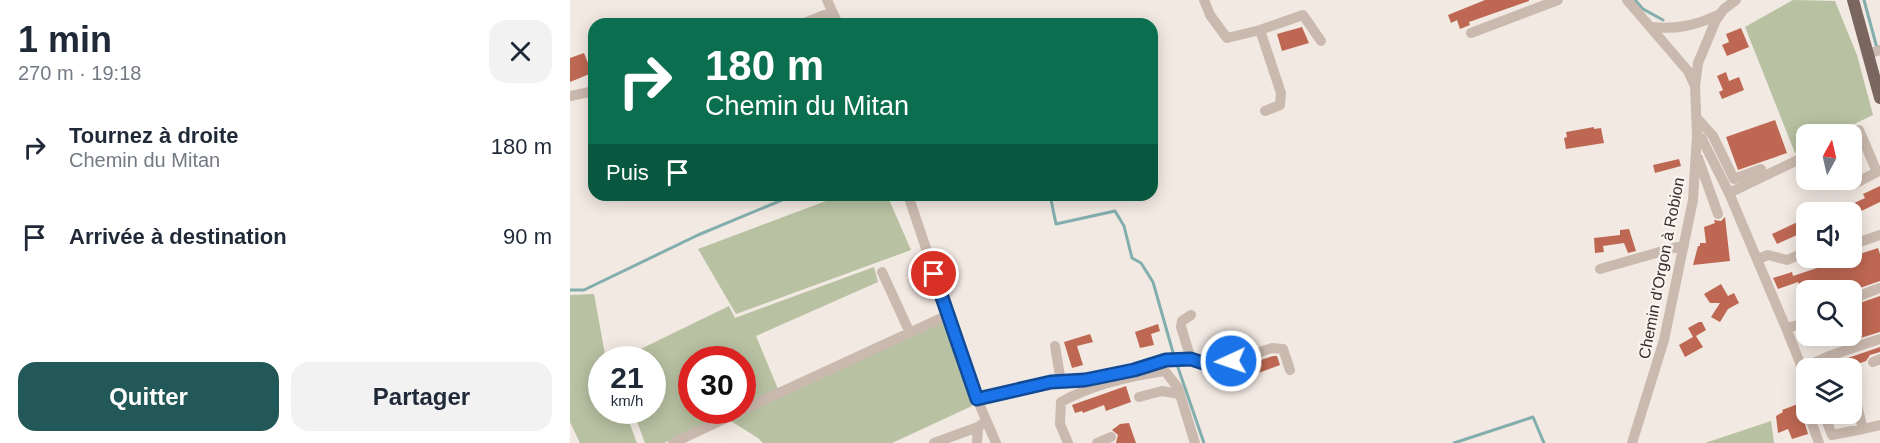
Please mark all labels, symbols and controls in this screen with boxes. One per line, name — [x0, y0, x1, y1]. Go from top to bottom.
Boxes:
text: 1 min — [18, 19, 112, 60]
button: close — [489, 20, 552, 83]
icon: right — [606, 42, 684, 120]
text: 180 m — [705, 42, 824, 89]
text: 270 m · 19:18 — [18, 62, 141, 84]
text: Chemin du Mitan — [705, 91, 909, 121]
text: Tournez à droite — [69, 123, 239, 148]
north arrow — [1796, 124, 1862, 190]
map controls — [1796, 124, 1862, 424]
icon: right — [18, 131, 51, 164]
text: 180 m — [491, 134, 552, 159]
text: Chemin du Mitan — [69, 149, 220, 171]
icon: arrive — [661, 156, 694, 189]
text: Puis — [606, 160, 649, 185]
street label: Chemin d'Orgon à Robion — [1636, 176, 1687, 360]
button: sound — [1796, 202, 1862, 268]
icon: arrive — [18, 221, 51, 254]
text: Arrivée à destination — [69, 224, 287, 249]
text: 90 m — [503, 224, 552, 249]
pin — [908, 248, 959, 299]
icon: arrive — [917, 257, 950, 290]
button: search — [1796, 280, 1862, 346]
position arrow — [1199, 329, 1263, 393]
speed limit sign: 30 — [678, 346, 756, 424]
button: layers — [1796, 358, 1862, 424]
text: 21 — [610, 361, 644, 394]
button: Quitter — [18, 362, 279, 431]
button: Partager — [291, 362, 552, 431]
text: km/h — [611, 392, 643, 409]

